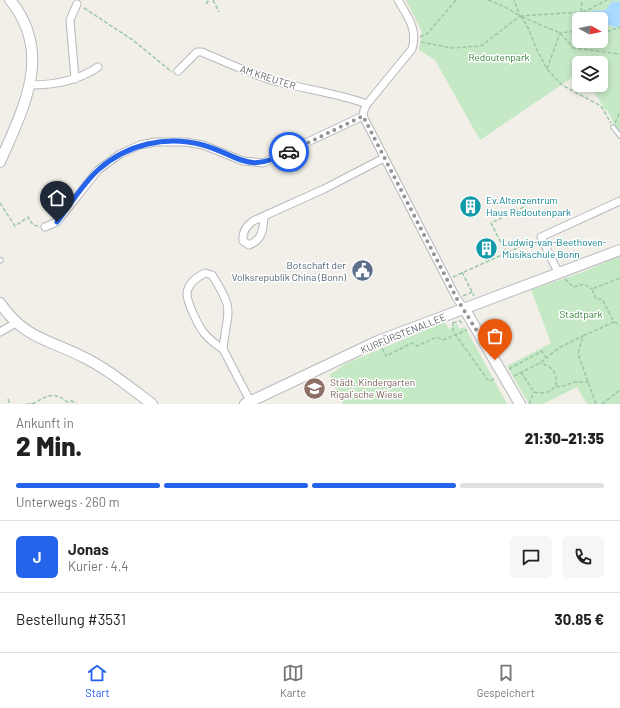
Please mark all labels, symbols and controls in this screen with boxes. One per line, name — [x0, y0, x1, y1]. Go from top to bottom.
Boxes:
north arrow — [572, 12, 608, 48]
map controls — [572, 12, 608, 92]
park label: Redoutenpark — [468, 51, 530, 63]
button: layers — [572, 56, 608, 92]
street label: AM KREUTER — [239, 62, 297, 92]
courier — [269, 132, 309, 172]
icon: car — [278, 141, 300, 163]
pin — [40, 181, 74, 222]
icon: home — [46, 187, 68, 209]
building icon: Ev.Altenzentrum Haus Redoutenpark — [458, 193, 484, 219]
place label: Ev.Altenzentrum Haus Redoutenpark — [486, 194, 571, 218]
building icon: Ludwig-van-Beethoven- Musikschule Bonn — [473, 235, 499, 261]
place label: Ludwig-van-Beethoven- Musikschule Bonn — [502, 236, 607, 260]
public building icon: Botschaft der Volksrepublik China (Bonn) — [349, 258, 375, 284]
place label: Botschaft der Volksrepublik China (Bonn) — [232, 259, 346, 283]
park label: Stadtpark — [560, 308, 602, 320]
street label: KURFÜRSTENALLEE — [359, 310, 447, 356]
pin — [478, 319, 512, 360]
icon: bag — [484, 325, 506, 347]
school or university icon: Städt. Kindergarten Rigal´sche Wiese — [302, 375, 328, 401]
place label: Städt. Kindergarten Rigal´sche Wiese — [330, 376, 415, 400]
text: Ankunft in — [16, 415, 74, 431]
text: 21:30–21:35 — [525, 429, 604, 447]
text: 2 Min. — [16, 430, 82, 461]
text: Unterwegs · 260 m — [16, 494, 119, 510]
button: chat — [510, 536, 552, 578]
button: phone — [562, 536, 604, 578]
text: Jonas — [68, 540, 109, 558]
text: J — [33, 548, 41, 566]
text: Kurier · 4.4 — [68, 558, 129, 574]
text: Bestellung #3531 — [16, 610, 126, 628]
text: 30.85 € — [555, 610, 604, 628]
tab: Start — [85, 662, 109, 699]
tab: Karte — [280, 662, 306, 699]
tab: Gespeichert — [477, 662, 535, 699]

